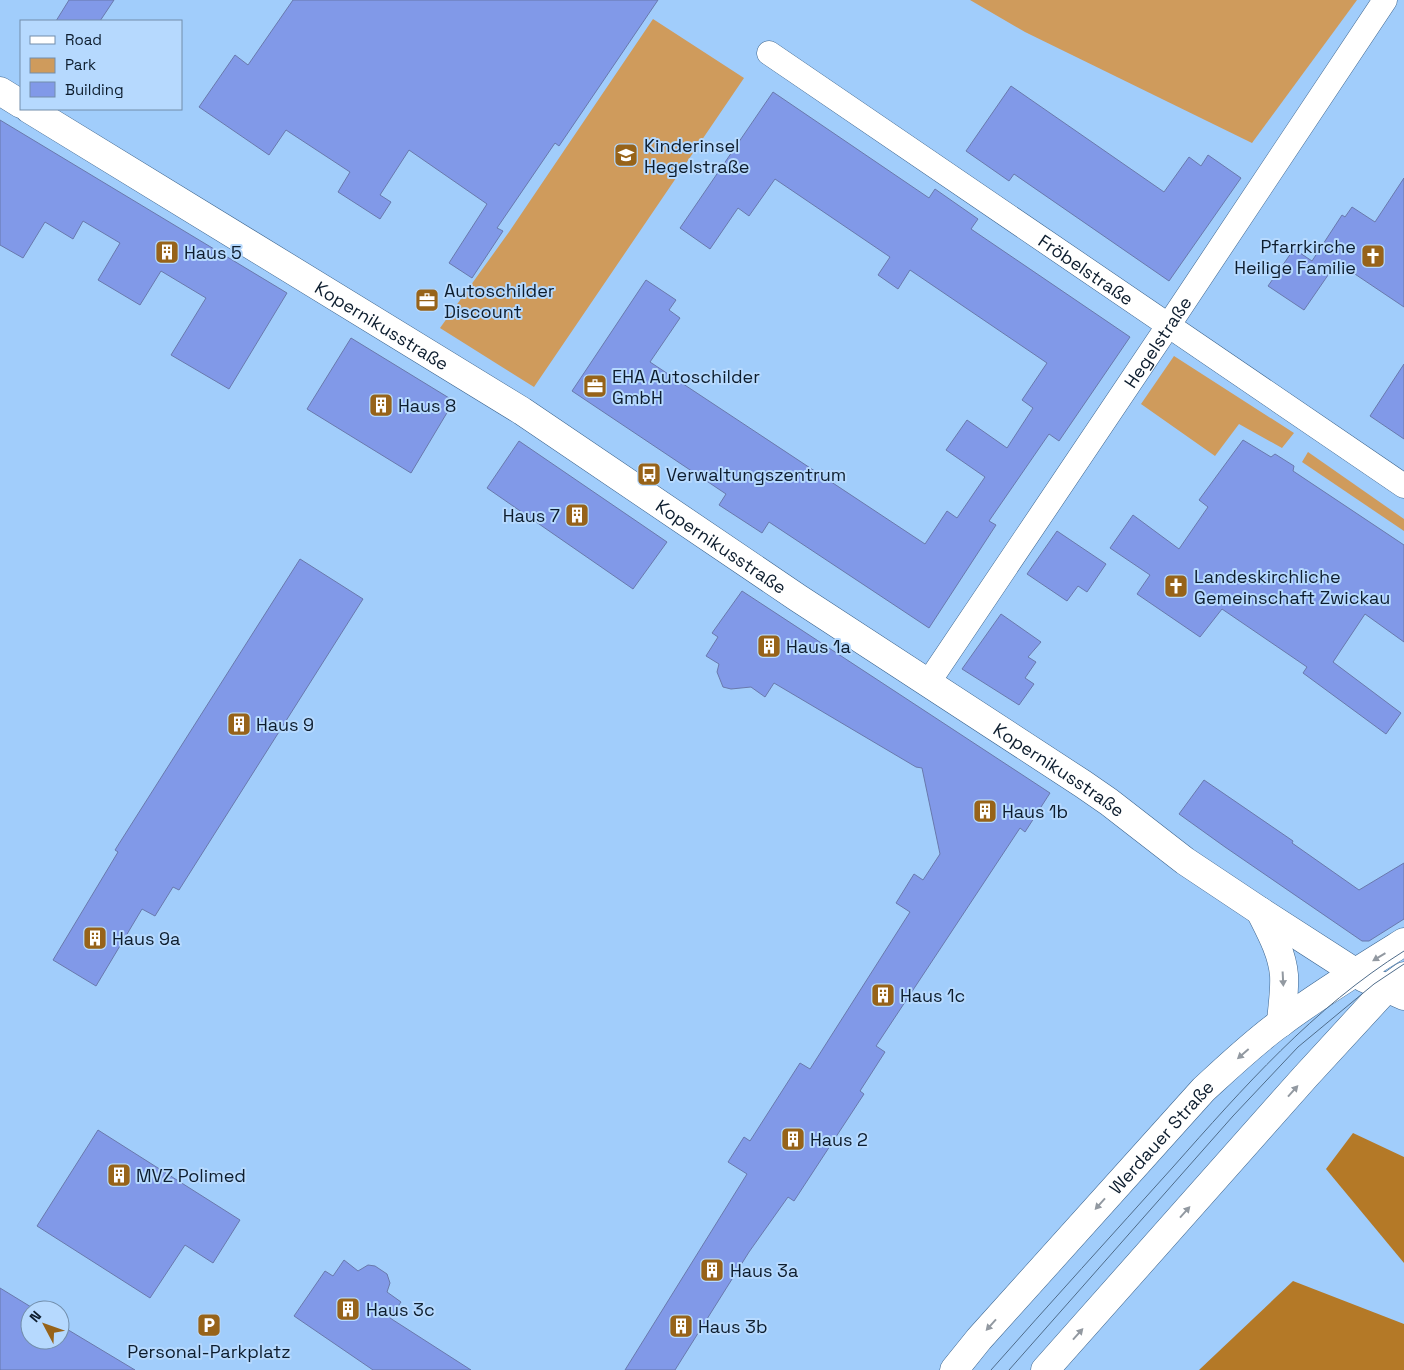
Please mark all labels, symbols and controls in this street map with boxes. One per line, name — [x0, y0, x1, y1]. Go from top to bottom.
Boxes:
legend — [20, 20, 182, 110]
text: Road — [65, 30, 102, 49]
text: Park — [65, 55, 96, 74]
text: Building — [65, 80, 124, 99]
place label: Kinderinsel Hegelstraße — [644, 134, 749, 178]
school or university icon: Kinderinsel Hegelstraße — [613, 142, 639, 168]
street label: Fröbelstraße — [1034, 229, 1138, 310]
place label: Pfarrkirche Heilige Familie — [1234, 235, 1356, 279]
building icon: Haus 5 — [154, 239, 180, 265]
place label: Haus 5 — [184, 241, 242, 264]
church icon: Pfarrkirche Heilige Familie — [1360, 243, 1386, 269]
street label: Kopernikusstraße — [311, 276, 453, 375]
place label: Autoschilder Discount — [444, 279, 555, 323]
office icon: Autoschilder Discount — [414, 287, 440, 313]
street label: Hegelstraße — [1118, 292, 1196, 392]
place label: EHA Autoschilder GmbH — [612, 365, 760, 409]
office icon: EHA Autoschilder GmbH — [582, 373, 608, 399]
building icon: Haus 8 — [368, 392, 394, 418]
place label: Haus 8 — [398, 394, 456, 417]
bus stop icon: Verwaltungszentrum — [636, 461, 662, 487]
place label: Verwaltungszentrum — [666, 463, 846, 486]
street label: Kopernikusstraße — [652, 494, 791, 598]
building icon: Haus 7 — [564, 502, 590, 528]
place label: Haus 7 — [503, 504, 560, 527]
place label: Landeskirchliche Gemeinschaft Zwickau — [1194, 565, 1390, 609]
church icon: Landeskirchliche Gemeinschaft Zwickau — [1163, 573, 1189, 599]
building icon: Haus 1a — [756, 633, 782, 659]
place label: Haus 1a — [786, 635, 851, 658]
building icon: Haus 9 — [226, 711, 252, 737]
place label: Haus 9 — [256, 713, 314, 736]
street label: Kopernikusstraße — [989, 717, 1129, 821]
building icon: Haus 1b — [972, 798, 998, 824]
place label: Haus 1b — [1002, 800, 1068, 823]
building icon: Haus 9a — [82, 925, 108, 951]
place label: Haus 9a — [112, 927, 180, 950]
one-way arrow — [1373, 953, 1386, 962]
one-way arrow — [1280, 971, 1288, 987]
building icon: Haus 1c — [870, 982, 896, 1008]
place label: Haus 1c — [900, 984, 965, 1007]
one-way arrow — [1237, 1048, 1250, 1059]
street label: Werdauer Straße — [1104, 1075, 1218, 1198]
one-way arrow — [1288, 1084, 1299, 1097]
building icon: Haus 2 — [780, 1126, 806, 1152]
place label: Haus 2 — [810, 1128, 868, 1151]
building icon: MVZ Polimed — [106, 1162, 132, 1188]
place label: MVZ Polimed — [136, 1164, 246, 1187]
one-way arrow — [1094, 1197, 1106, 1209]
one-way arrow — [1180, 1205, 1191, 1218]
building icon: Haus 3a — [699, 1257, 725, 1283]
place label: Haus 3a — [730, 1259, 798, 1282]
building icon: Haus 3c — [335, 1296, 361, 1322]
place label: Haus 3c — [366, 1298, 435, 1321]
north arrow — [20, 1300, 70, 1350]
text: N — [25, 1307, 45, 1326]
parking icon: Personal-Parkplatz — [196, 1312, 222, 1338]
building icon: Haus 3b — [668, 1313, 694, 1339]
place label: Haus 3b — [698, 1315, 768, 1338]
one-way arrow — [986, 1318, 997, 1331]
one-way arrow — [1072, 1327, 1083, 1340]
place label: Personal-Parkplatz — [127, 1340, 291, 1363]

